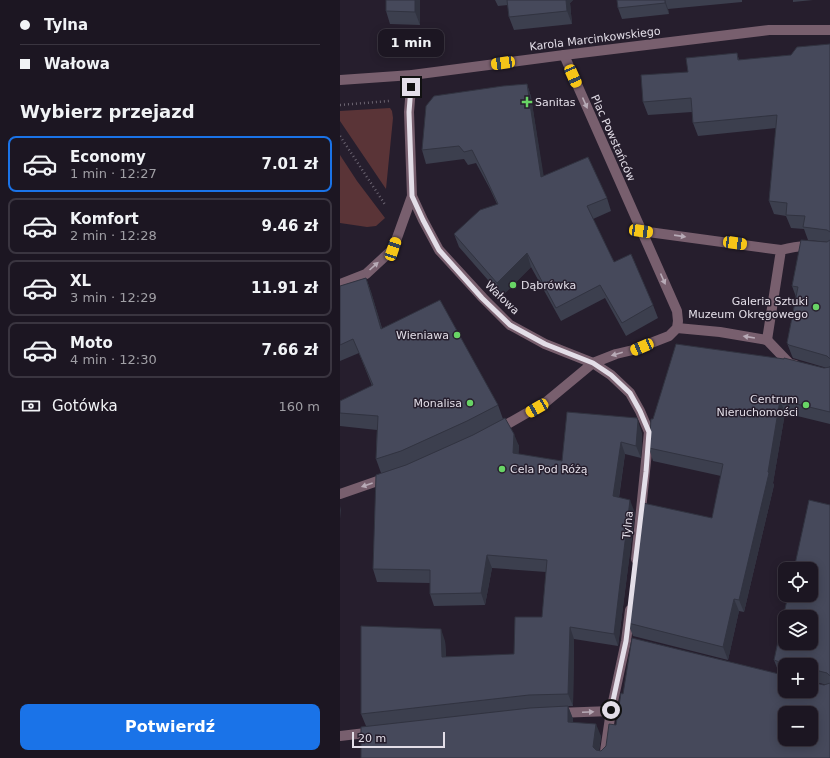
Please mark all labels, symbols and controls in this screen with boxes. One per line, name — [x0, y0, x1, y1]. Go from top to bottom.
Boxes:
text: Tylna — [44, 16, 88, 34]
street label: Karola Marcinkowskiego — [529, 24, 662, 53]
callout: 1 min — [378, 29, 444, 57]
text: 1 min — [391, 35, 431, 50]
text: Wałowa — [44, 55, 110, 73]
car — [490, 55, 516, 71]
car — [563, 63, 583, 89]
route end — [402, 78, 420, 96]
street label: Plac Powstańców — [588, 93, 638, 183]
place label: Sanitas — [535, 96, 576, 109]
marker: Sanitas — [522, 97, 532, 107]
one-way arrow — [582, 98, 588, 109]
text: Wybierz przejazd — [20, 101, 195, 122]
icon: car — [22, 146, 58, 182]
text: Economy — [70, 148, 146, 166]
text: 7.01 zł — [261, 155, 318, 173]
text: 1 min · 12:27 — [70, 166, 157, 181]
icon: car — [22, 208, 58, 244]
text: Komfort — [70, 210, 139, 228]
text: 9.46 zł — [261, 217, 318, 235]
car — [628, 223, 654, 239]
text: 2 min · 12:28 — [70, 228, 157, 243]
one-way arrow — [674, 233, 686, 239]
car — [722, 235, 748, 251]
car — [383, 236, 403, 262]
one-way arrow — [369, 262, 379, 271]
icon: car — [22, 270, 58, 306]
text: XL — [70, 272, 91, 290]
one-way arrow — [660, 274, 666, 285]
text: 11.91 zł — [251, 279, 318, 297]
street label: Wałowa — [482, 279, 522, 317]
place label: Dąbrówka — [521, 279, 576, 292]
marker: Dąbrówka — [508, 280, 518, 290]
text: 3 min · 12:29 — [70, 290, 157, 305]
place label: Galeria Sztuki Muzeum Okręgowego — [688, 295, 808, 321]
marker: Galeria Sztuki Muzeum Okręgowego — [811, 302, 821, 312]
place label: Wieniawa — [396, 329, 449, 342]
marker: Wieniawa — [452, 330, 462, 340]
icon: car — [22, 332, 58, 368]
one-way arrow — [743, 333, 755, 339]
text: Moto — [70, 334, 113, 352]
car — [629, 337, 655, 357]
text: 7.66 zł — [261, 341, 318, 359]
one-way arrow — [611, 351, 623, 357]
text: 4 min · 12:30 — [70, 352, 157, 367]
place label: Centrum Nieruchomości — [716, 393, 798, 419]
icon: cash — [20, 395, 42, 417]
text: Gotówka — [52, 397, 118, 415]
place label: Monalisa — [413, 397, 462, 410]
car — [524, 397, 550, 419]
marker: Monalisa — [465, 398, 475, 408]
text: 160 m — [278, 399, 320, 414]
marker: Centrum Nieruchomości — [801, 400, 811, 410]
place label: Cela Pod Różą — [510, 463, 588, 476]
marker: Cela Pod Różą — [497, 464, 507, 474]
one-way arrow — [361, 482, 373, 488]
street label: Tylna — [620, 510, 636, 541]
map controls — [778, 562, 818, 746]
button: locate — [778, 562, 818, 602]
button: layers — [778, 610, 818, 650]
button: + — [778, 658, 818, 698]
route start — [602, 701, 620, 719]
button: Potwierdź — [20, 704, 320, 750]
button: − — [778, 706, 818, 746]
one-way arrow — [582, 708, 594, 715]
scale bar — [352, 730, 445, 749]
text: 20 m — [358, 732, 386, 745]

